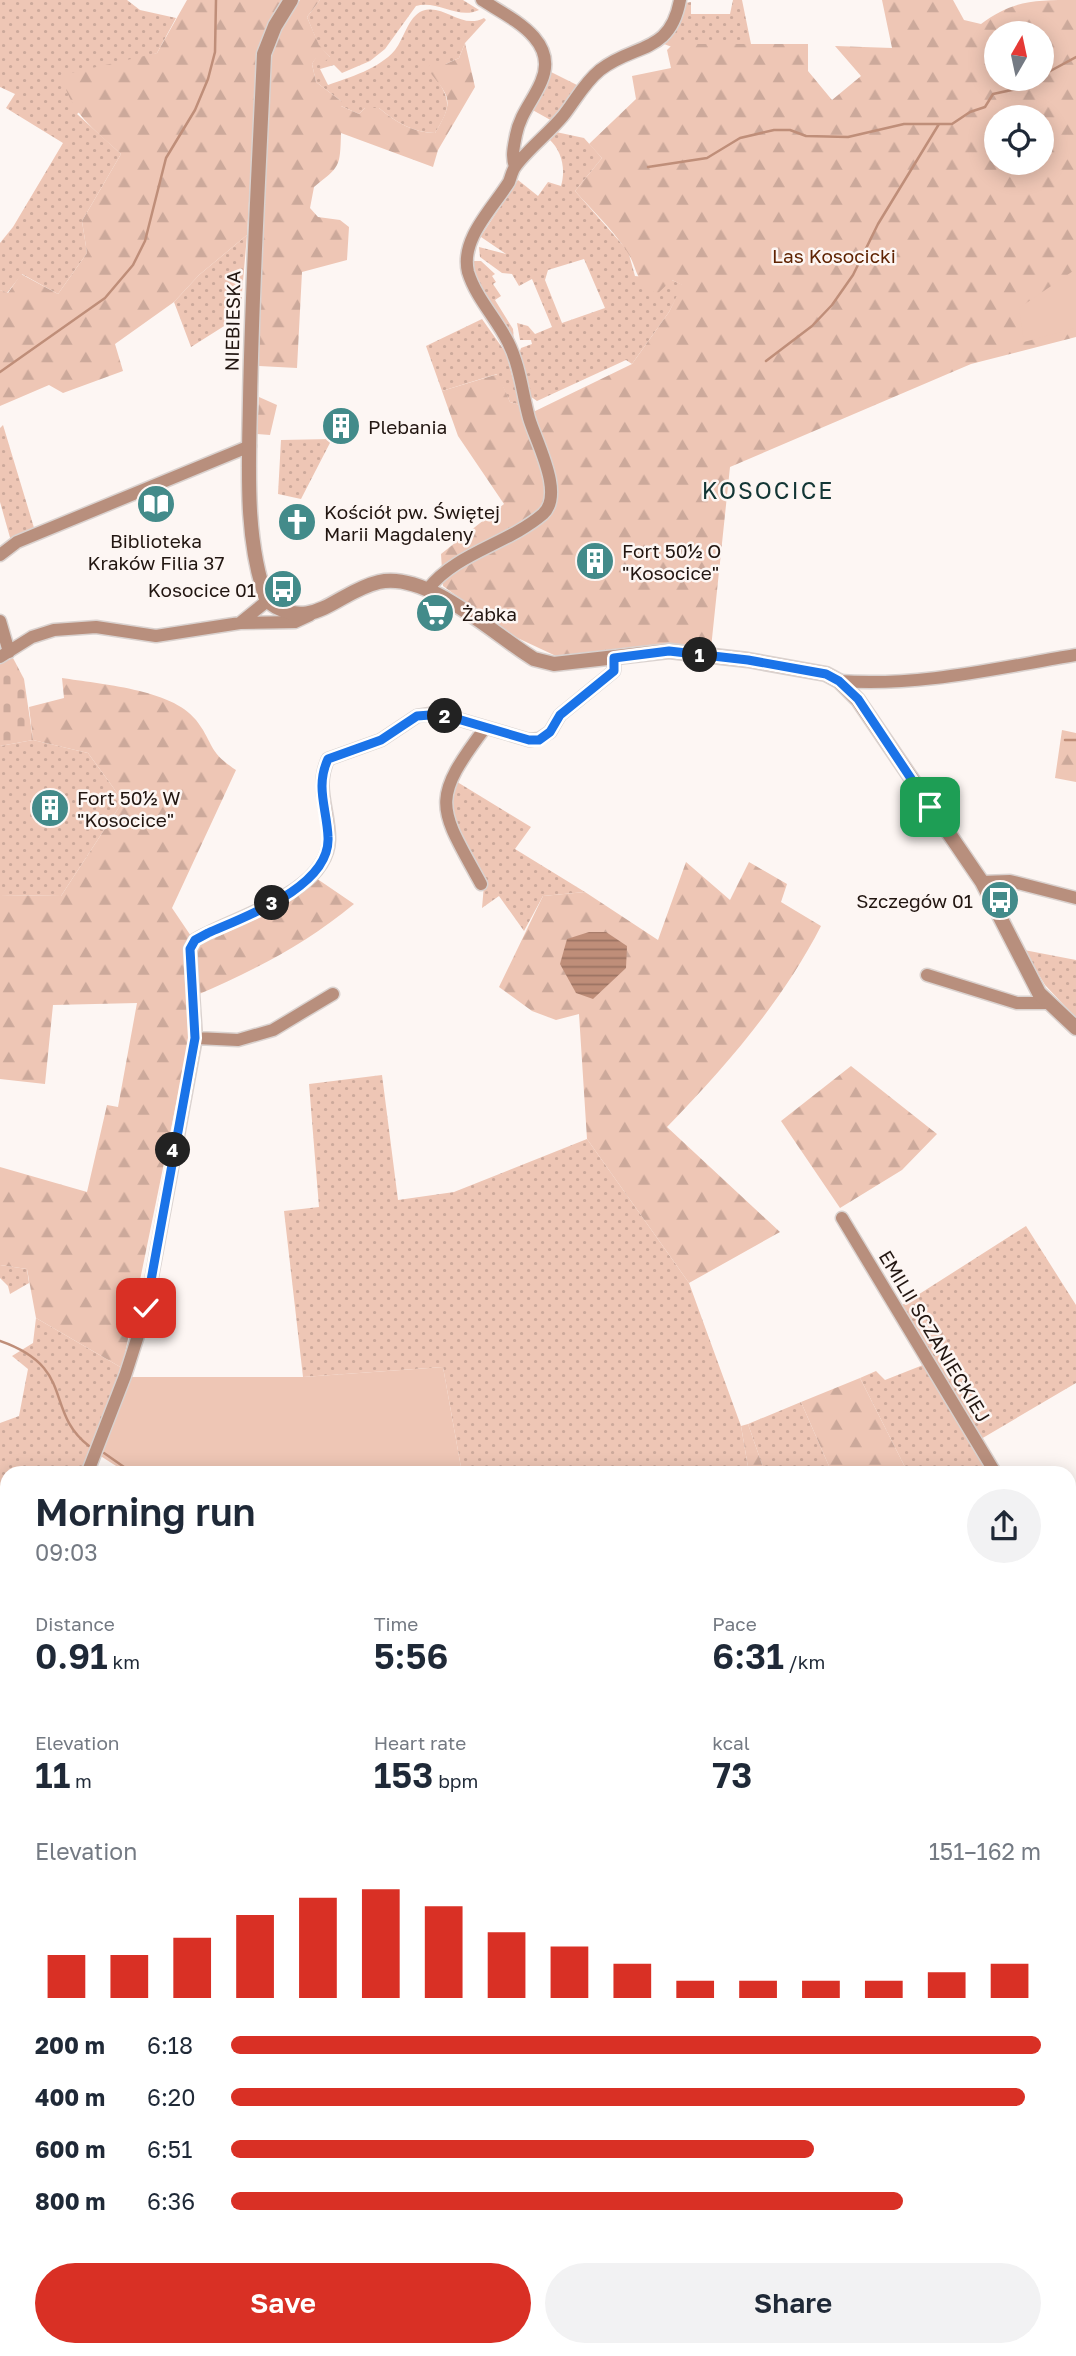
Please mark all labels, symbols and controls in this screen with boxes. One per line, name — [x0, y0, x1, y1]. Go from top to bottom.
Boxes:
north arrow — [984, 21, 1054, 91]
map controls — [984, 21, 1054, 175]
button: locate — [984, 105, 1054, 175]
park label: Las Kosocicki — [772, 244, 896, 267]
street label: NIEBIESKA — [220, 270, 244, 372]
building icon: Plebania — [320, 405, 362, 447]
place label: Plebania — [368, 415, 447, 438]
district label: KOSOCICE — [702, 476, 834, 504]
library icon: Biblioteka Kraków Filia 37 — [135, 483, 177, 525]
place label: Kościół pw. Świętej Marii Magdaleny — [324, 500, 500, 545]
church icon: Kościół pw. Świętej Marii Magdaleny — [276, 501, 318, 543]
place label: Biblioteka Kraków Filia 37 — [87, 529, 225, 574]
place label: Fort 50½ O "Kosocice" — [622, 539, 721, 584]
building icon: Fort 50½ O "Kosocice" — [574, 540, 616, 582]
bus stop icon: Kosocice 01 — [262, 568, 304, 610]
place label: Kosocice 01 — [148, 578, 256, 601]
supermarket icon: Żabka — [414, 592, 456, 634]
place label: Żabka — [462, 602, 517, 625]
pin: 1 — [682, 638, 718, 672]
text: 1 — [695, 643, 704, 666]
pin: 2 — [428, 698, 462, 734]
text: 2 — [439, 704, 450, 727]
pin — [900, 777, 960, 837]
place label: Fort 50½ W "Kosocice" — [77, 786, 180, 831]
building icon: Fort 50½ W "Kosocice" — [29, 787, 71, 829]
icon: arrive — [911, 788, 949, 826]
bus stop icon: Szczegów 01 — [979, 879, 1021, 921]
pin: 3 — [254, 886, 290, 920]
place label: Szczegów 01 — [856, 889, 973, 912]
text: 3 — [266, 891, 277, 914]
pin: 4 — [156, 1132, 190, 1168]
text: 4 — [167, 1138, 178, 1161]
street label: EMILII SCZANIECKIEJ — [875, 1246, 995, 1426]
pin — [116, 1278, 176, 1338]
icon: check — [127, 1289, 165, 1327]
text: Morning run — [35, 1489, 256, 1534]
button: share — [967, 1489, 1041, 1563]
text: 09:03 — [35, 1538, 98, 1566]
text: Distance — [35, 1612, 115, 1635]
text: Time — [374, 1612, 418, 1635]
text: Pace — [712, 1612, 757, 1635]
text: 0.91 — [35, 1635, 108, 1677]
text: 5:56 — [374, 1635, 448, 1677]
text: 6:31 — [712, 1635, 784, 1677]
text: km — [108, 1650, 140, 1673]
text: /km — [784, 1650, 825, 1673]
text: Elevation — [35, 1731, 120, 1754]
text: Heart rate — [374, 1731, 466, 1754]
text: kcal — [712, 1731, 750, 1754]
text: 11 — [35, 1754, 70, 1796]
text: 153 — [374, 1754, 433, 1796]
text: 73 — [712, 1754, 752, 1796]
text: m — [70, 1769, 92, 1792]
text: bpm — [433, 1769, 478, 1792]
text: Elevation — [35, 1837, 137, 1865]
text: 151–162 m — [929, 1837, 1041, 1865]
text: 200 m — [35, 2031, 105, 2059]
text: 6:18 — [147, 2031, 193, 2059]
text: 400 m — [35, 2083, 105, 2111]
text: 6:20 — [147, 2083, 195, 2111]
text: 600 m — [35, 2135, 105, 2163]
text: 6:51 — [147, 2135, 192, 2163]
text: 800 m — [35, 2187, 106, 2215]
text: 6:36 — [147, 2187, 195, 2215]
button: Save — [35, 2263, 531, 2343]
button: Share — [545, 2263, 1041, 2343]

